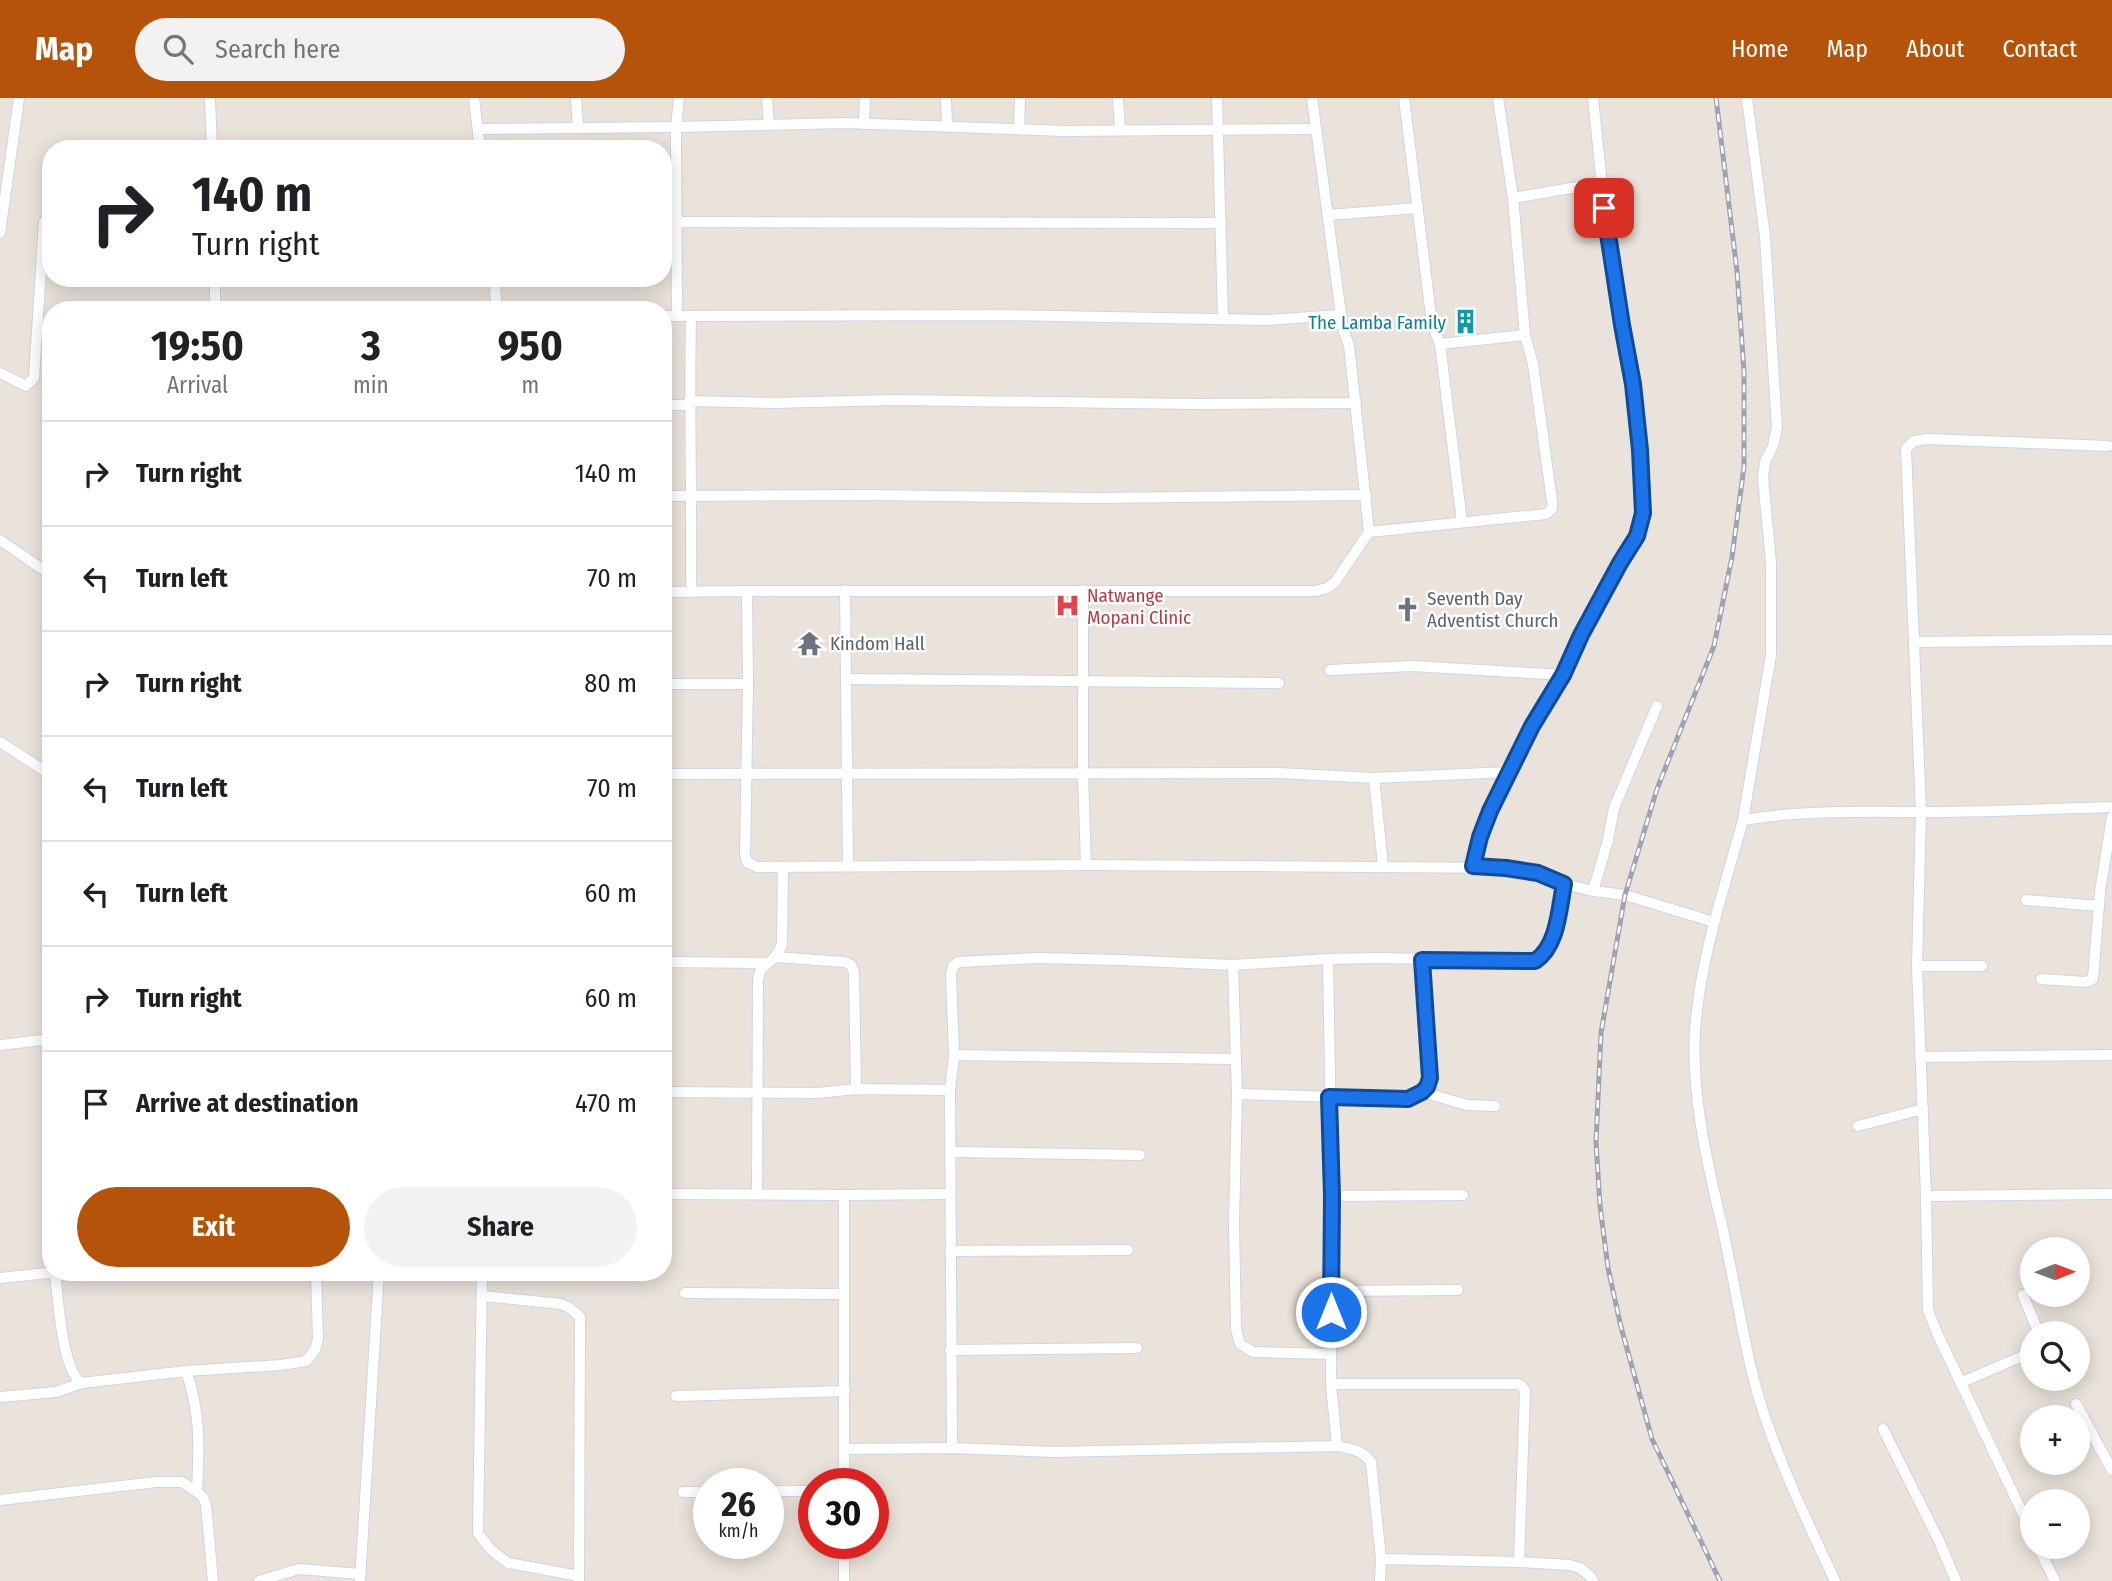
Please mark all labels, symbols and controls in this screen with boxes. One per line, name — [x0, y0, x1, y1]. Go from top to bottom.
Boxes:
search box — [135, 18, 625, 81]
text: Map — [35, 29, 93, 69]
icon: search — [159, 30, 197, 68]
text: Search here — [215, 34, 340, 65]
text: Home — [1731, 35, 1788, 63]
text: Map — [1826, 35, 1868, 63]
text: About — [1906, 35, 1964, 63]
text: Contact — [2002, 35, 2077, 63]
text: 140 m — [192, 165, 312, 224]
icon: right — [77, 168, 168, 259]
pin — [1574, 178, 1634, 238]
icon: arrive — [1585, 189, 1623, 227]
text: Turn right — [192, 225, 319, 263]
building icon: The Lamba Family — [1452, 308, 1480, 336]
place label: The Lamba Family — [1308, 311, 1447, 334]
text: 19:50 — [151, 321, 244, 371]
text: 3 — [361, 321, 381, 371]
text: 950 — [498, 321, 563, 371]
text: Arrival — [167, 371, 228, 399]
text: min — [353, 371, 389, 399]
text: m — [521, 371, 539, 399]
icon: right — [77, 455, 115, 493]
text: Turn right — [136, 458, 242, 489]
text: 140 m — [575, 458, 637, 489]
icon: left — [77, 560, 115, 598]
text: Turn left — [136, 563, 228, 594]
text: 70 m — [587, 563, 637, 594]
place label: Natwange Mopani Clinic — [1087, 584, 1191, 629]
place label: Seventh Day Adventist Church — [1427, 587, 1558, 632]
hospital icon: Natwange Mopani Clinic — [1053, 592, 1081, 620]
church icon: Seventh Day Adventist Church — [1393, 595, 1421, 623]
temple icon: Kindom Hall — [796, 629, 824, 657]
place label: Kindom Hall — [830, 632, 925, 655]
icon: right — [77, 665, 115, 703]
text: Turn right — [136, 668, 242, 699]
text: 80 m — [584, 668, 637, 699]
icon: left — [77, 770, 115, 808]
text: Turn left — [136, 773, 228, 804]
text: 70 m — [587, 773, 637, 804]
icon: left — [77, 875, 115, 913]
text: Turn left — [136, 878, 228, 909]
text: 60 m — [584, 878, 637, 909]
icon: right — [77, 980, 115, 1018]
text: Turn right — [136, 983, 242, 1014]
text: 60 m — [584, 983, 637, 1014]
icon: arrive — [77, 1085, 115, 1123]
text: Arrive at destination — [136, 1088, 359, 1119]
text: 470 m — [575, 1088, 637, 1119]
button: Exit — [77, 1187, 350, 1267]
button: Share — [364, 1187, 637, 1267]
north arrow — [2020, 1237, 2090, 1307]
map controls — [2020, 1237, 2090, 1559]
position arrow — [1294, 1275, 1368, 1349]
button: search — [2020, 1321, 2090, 1391]
button: + — [2020, 1405, 2090, 1475]
speed limit sign: 30 — [798, 1468, 889, 1559]
text: 26 — [721, 1483, 756, 1525]
button: − — [2020, 1489, 2090, 1559]
text: km/h — [718, 1520, 759, 1542]

